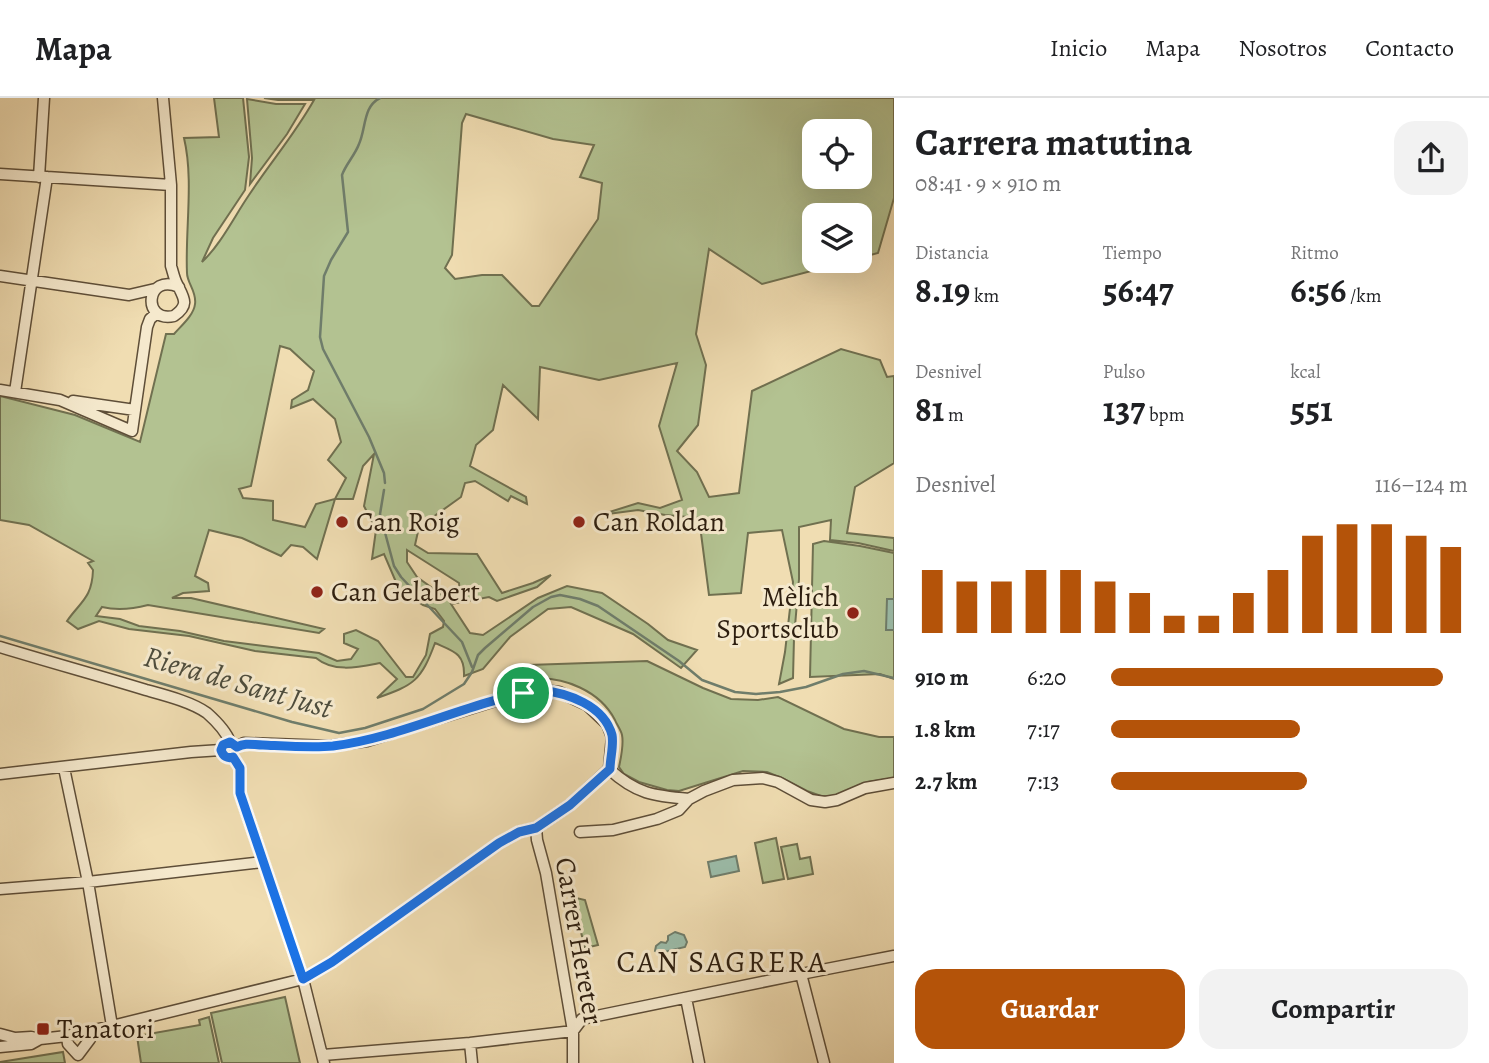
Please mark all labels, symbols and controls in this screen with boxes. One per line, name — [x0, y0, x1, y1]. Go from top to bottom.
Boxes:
text: Mapa — [35, 26, 112, 71]
text: Inicio — [1050, 32, 1107, 64]
text: Mapa — [1145, 32, 1200, 64]
text: Nosotros — [1238, 32, 1327, 64]
text: Contacto — [1365, 32, 1454, 64]
text: Carrera matutina — [915, 116, 1192, 168]
map controls — [802, 119, 872, 273]
button: locate — [802, 119, 872, 189]
button: share — [1394, 121, 1468, 195]
text: 08:41 · 9 × 910 m — [915, 168, 1061, 199]
button: layers — [802, 203, 872, 273]
text: Distancia — [915, 240, 989, 266]
text: Tiempo — [1103, 240, 1162, 266]
text: Ritmo — [1290, 240, 1339, 266]
text: 8.19 — [915, 266, 970, 314]
text: 56:47 — [1103, 266, 1174, 314]
text: 6:56 — [1290, 266, 1346, 314]
text: km — [970, 283, 999, 309]
text: /km — [1346, 283, 1382, 309]
text: Desnivel — [915, 359, 982, 385]
text: Pulso — [1103, 359, 1145, 385]
text: kcal — [1290, 359, 1321, 385]
text: 81 — [915, 385, 944, 433]
text: 137 — [1103, 385, 1145, 433]
text: 551 — [1290, 385, 1333, 433]
text: m — [944, 402, 964, 428]
text: bpm — [1145, 402, 1184, 428]
text: Desnivel — [915, 469, 996, 500]
text: 116–124 m — [1375, 469, 1468, 500]
place label: Can Roig — [356, 503, 460, 541]
place label: Can Roldan — [593, 503, 725, 541]
marker: Can Roig — [334, 514, 350, 530]
marker: Can Roldan — [571, 514, 587, 530]
place label: Can Gelabert — [331, 573, 480, 611]
place label: Mèlich Sportsclub — [716, 578, 839, 648]
marker: Can Gelabert — [309, 584, 325, 600]
marker: Mèlich Sportsclub — [845, 605, 861, 621]
water label: Riera de Sant Just — [139, 636, 338, 728]
text: 910 m — [915, 662, 969, 693]
text: 6:20 — [1027, 662, 1066, 693]
pin — [493, 663, 553, 723]
icon: arrive — [504, 674, 542, 712]
text: 1.8 km — [915, 714, 976, 745]
text: 7:17 — [1027, 714, 1060, 745]
text: 2.7 km — [915, 766, 977, 797]
text: 7:13 — [1027, 766, 1060, 797]
street label: Carrer Hereter — [546, 854, 612, 1028]
district label: CAN SAGRERA — [617, 942, 827, 982]
button: Guardar — [915, 969, 1185, 1049]
button: Compartir — [1199, 969, 1468, 1049]
place label: Tanatori — [57, 1010, 154, 1048]
marker: Tanatori — [35, 1021, 51, 1037]

